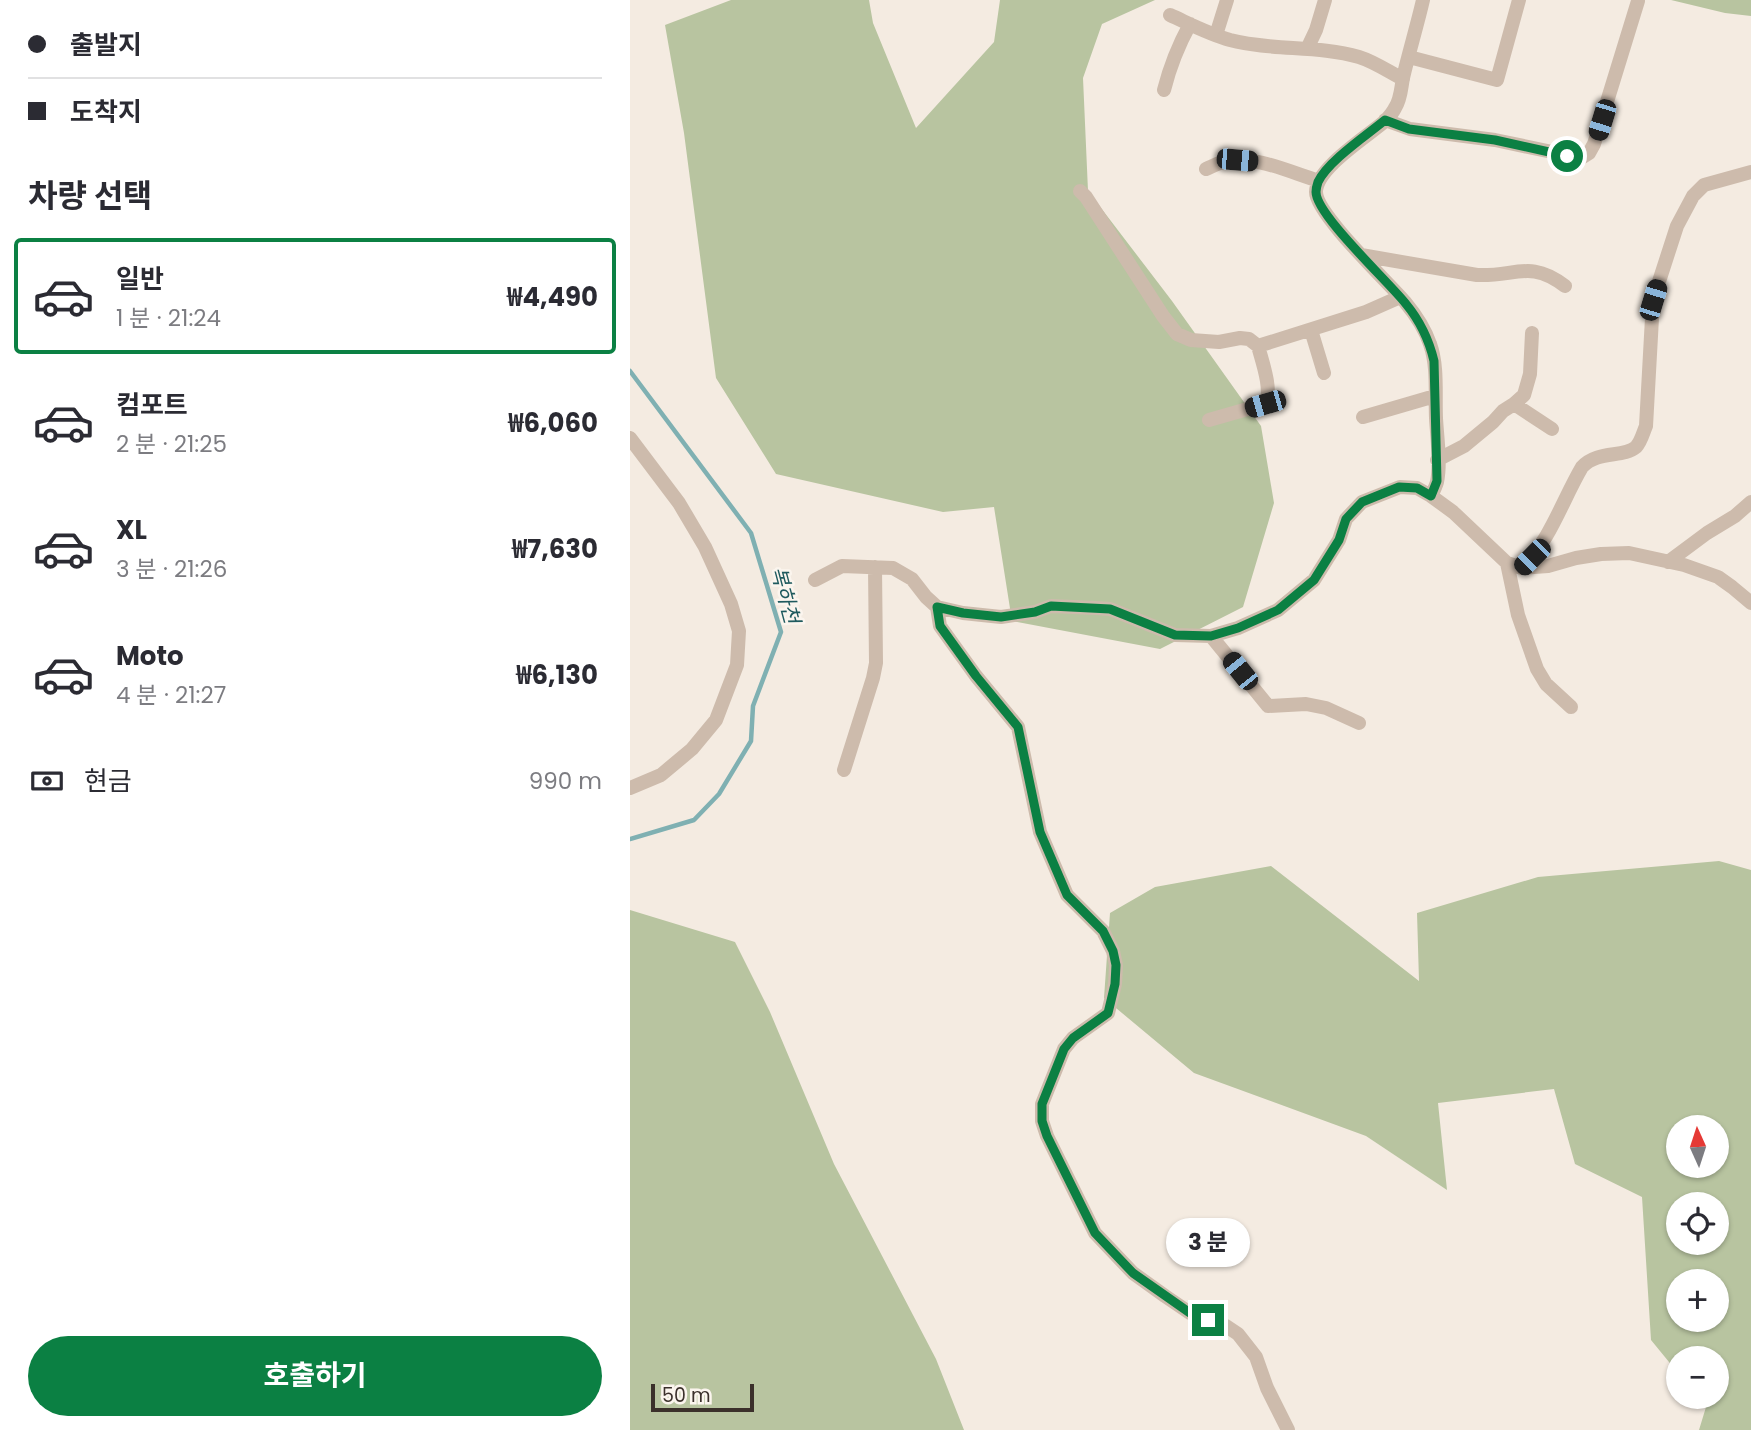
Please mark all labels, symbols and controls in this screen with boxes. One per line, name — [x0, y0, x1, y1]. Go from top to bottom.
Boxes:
text: 출발지 — [70, 27, 142, 63]
text: 도착지 — [70, 94, 142, 130]
car — [1586, 97, 1619, 143]
route start — [1551, 140, 1583, 172]
car — [1216, 148, 1259, 172]
text: 차량 선택 — [28, 173, 153, 218]
text: 일반 — [116, 261, 164, 297]
icon: car — [32, 265, 95, 328]
car — [1637, 277, 1670, 323]
text: ₩4,490 — [507, 279, 598, 315]
text: 1 분 · 21:24 — [116, 302, 221, 334]
text: 컴포트 — [116, 387, 188, 423]
car — [1242, 388, 1289, 420]
icon: car — [32, 391, 95, 454]
text: ₩6,060 — [508, 405, 598, 441]
text: 2 분 · 21:25 — [116, 428, 227, 460]
text: XL — [116, 512, 147, 548]
icon: car — [32, 517, 95, 580]
text: ₩7,630 — [512, 531, 598, 567]
car — [1510, 535, 1555, 579]
text: 3 분 · 21:26 — [116, 553, 227, 585]
water label: 복하천 — [764, 563, 808, 629]
text: Moto — [116, 638, 184, 674]
icon: car — [32, 643, 95, 706]
car — [1219, 648, 1262, 694]
text: ₩6,130 — [516, 657, 598, 693]
text: 4 분 · 21:27 — [116, 679, 226, 711]
icon: cash — [28, 762, 66, 800]
text: 현금 — [84, 763, 132, 799]
text: 990 m — [529, 765, 602, 797]
north arrow — [1666, 1115, 1729, 1178]
map controls — [1666, 1115, 1729, 1409]
button: locate — [1666, 1192, 1729, 1255]
callout: 3 분 — [1166, 1218, 1250, 1268]
text: 3 분 — [1188, 1226, 1228, 1258]
button: + — [1666, 1269, 1729, 1332]
route end — [1192, 1304, 1224, 1336]
button: 호출하기 — [28, 1336, 602, 1416]
button: − — [1666, 1346, 1729, 1409]
scale bar — [651, 1381, 754, 1413]
text: 50 m — [662, 1382, 711, 1409]

